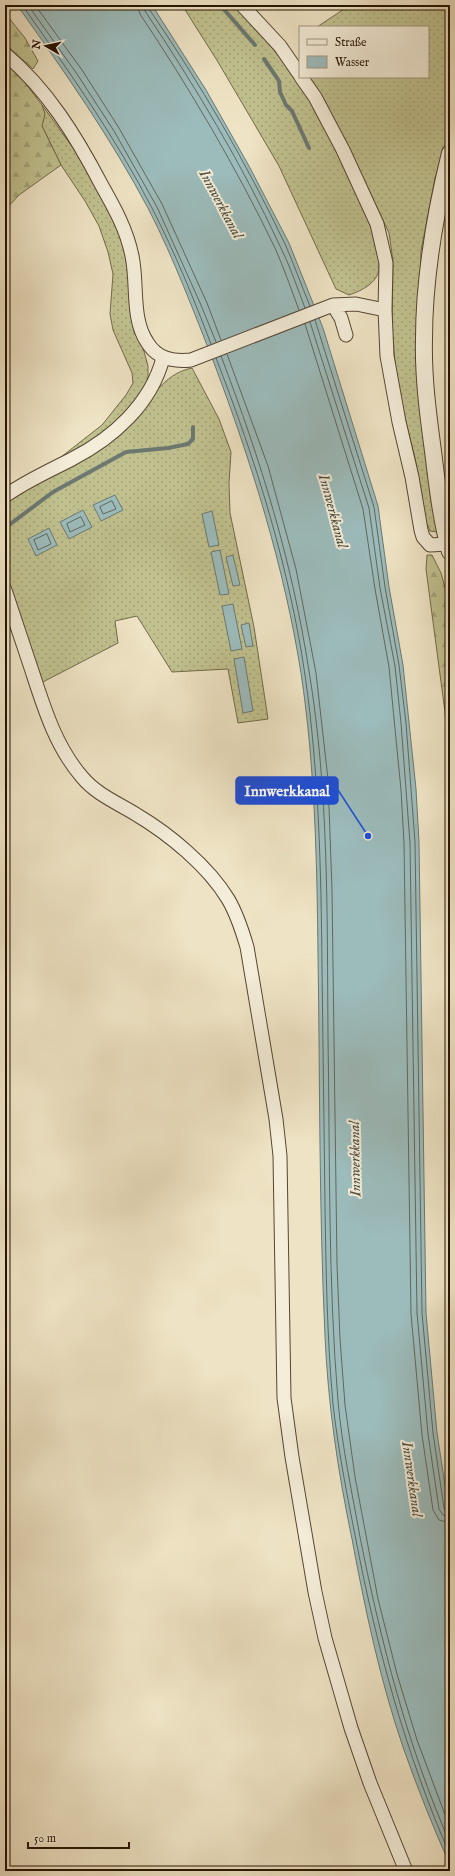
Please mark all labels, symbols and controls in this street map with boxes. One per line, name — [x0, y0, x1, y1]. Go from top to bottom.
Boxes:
north arrow — [26, 26, 66, 66]
legend — [299, 26, 429, 78]
text: Straße — [335, 35, 367, 50]
text: N — [29, 38, 45, 51]
text: Wasser — [335, 55, 370, 70]
water label: Innwerkkanal — [194, 165, 248, 243]
water label: Innwerkkanal — [314, 471, 352, 551]
callout: Innwerkkanal — [236, 777, 338, 804]
text: Innwerkkanal — [244, 782, 331, 801]
water label: Innwerkkanal — [345, 1119, 365, 1198]
water label: Innwerkkanal — [397, 1439, 427, 1519]
scale bar — [28, 1824, 129, 1850]
text: 50 m — [34, 1831, 56, 1846]

